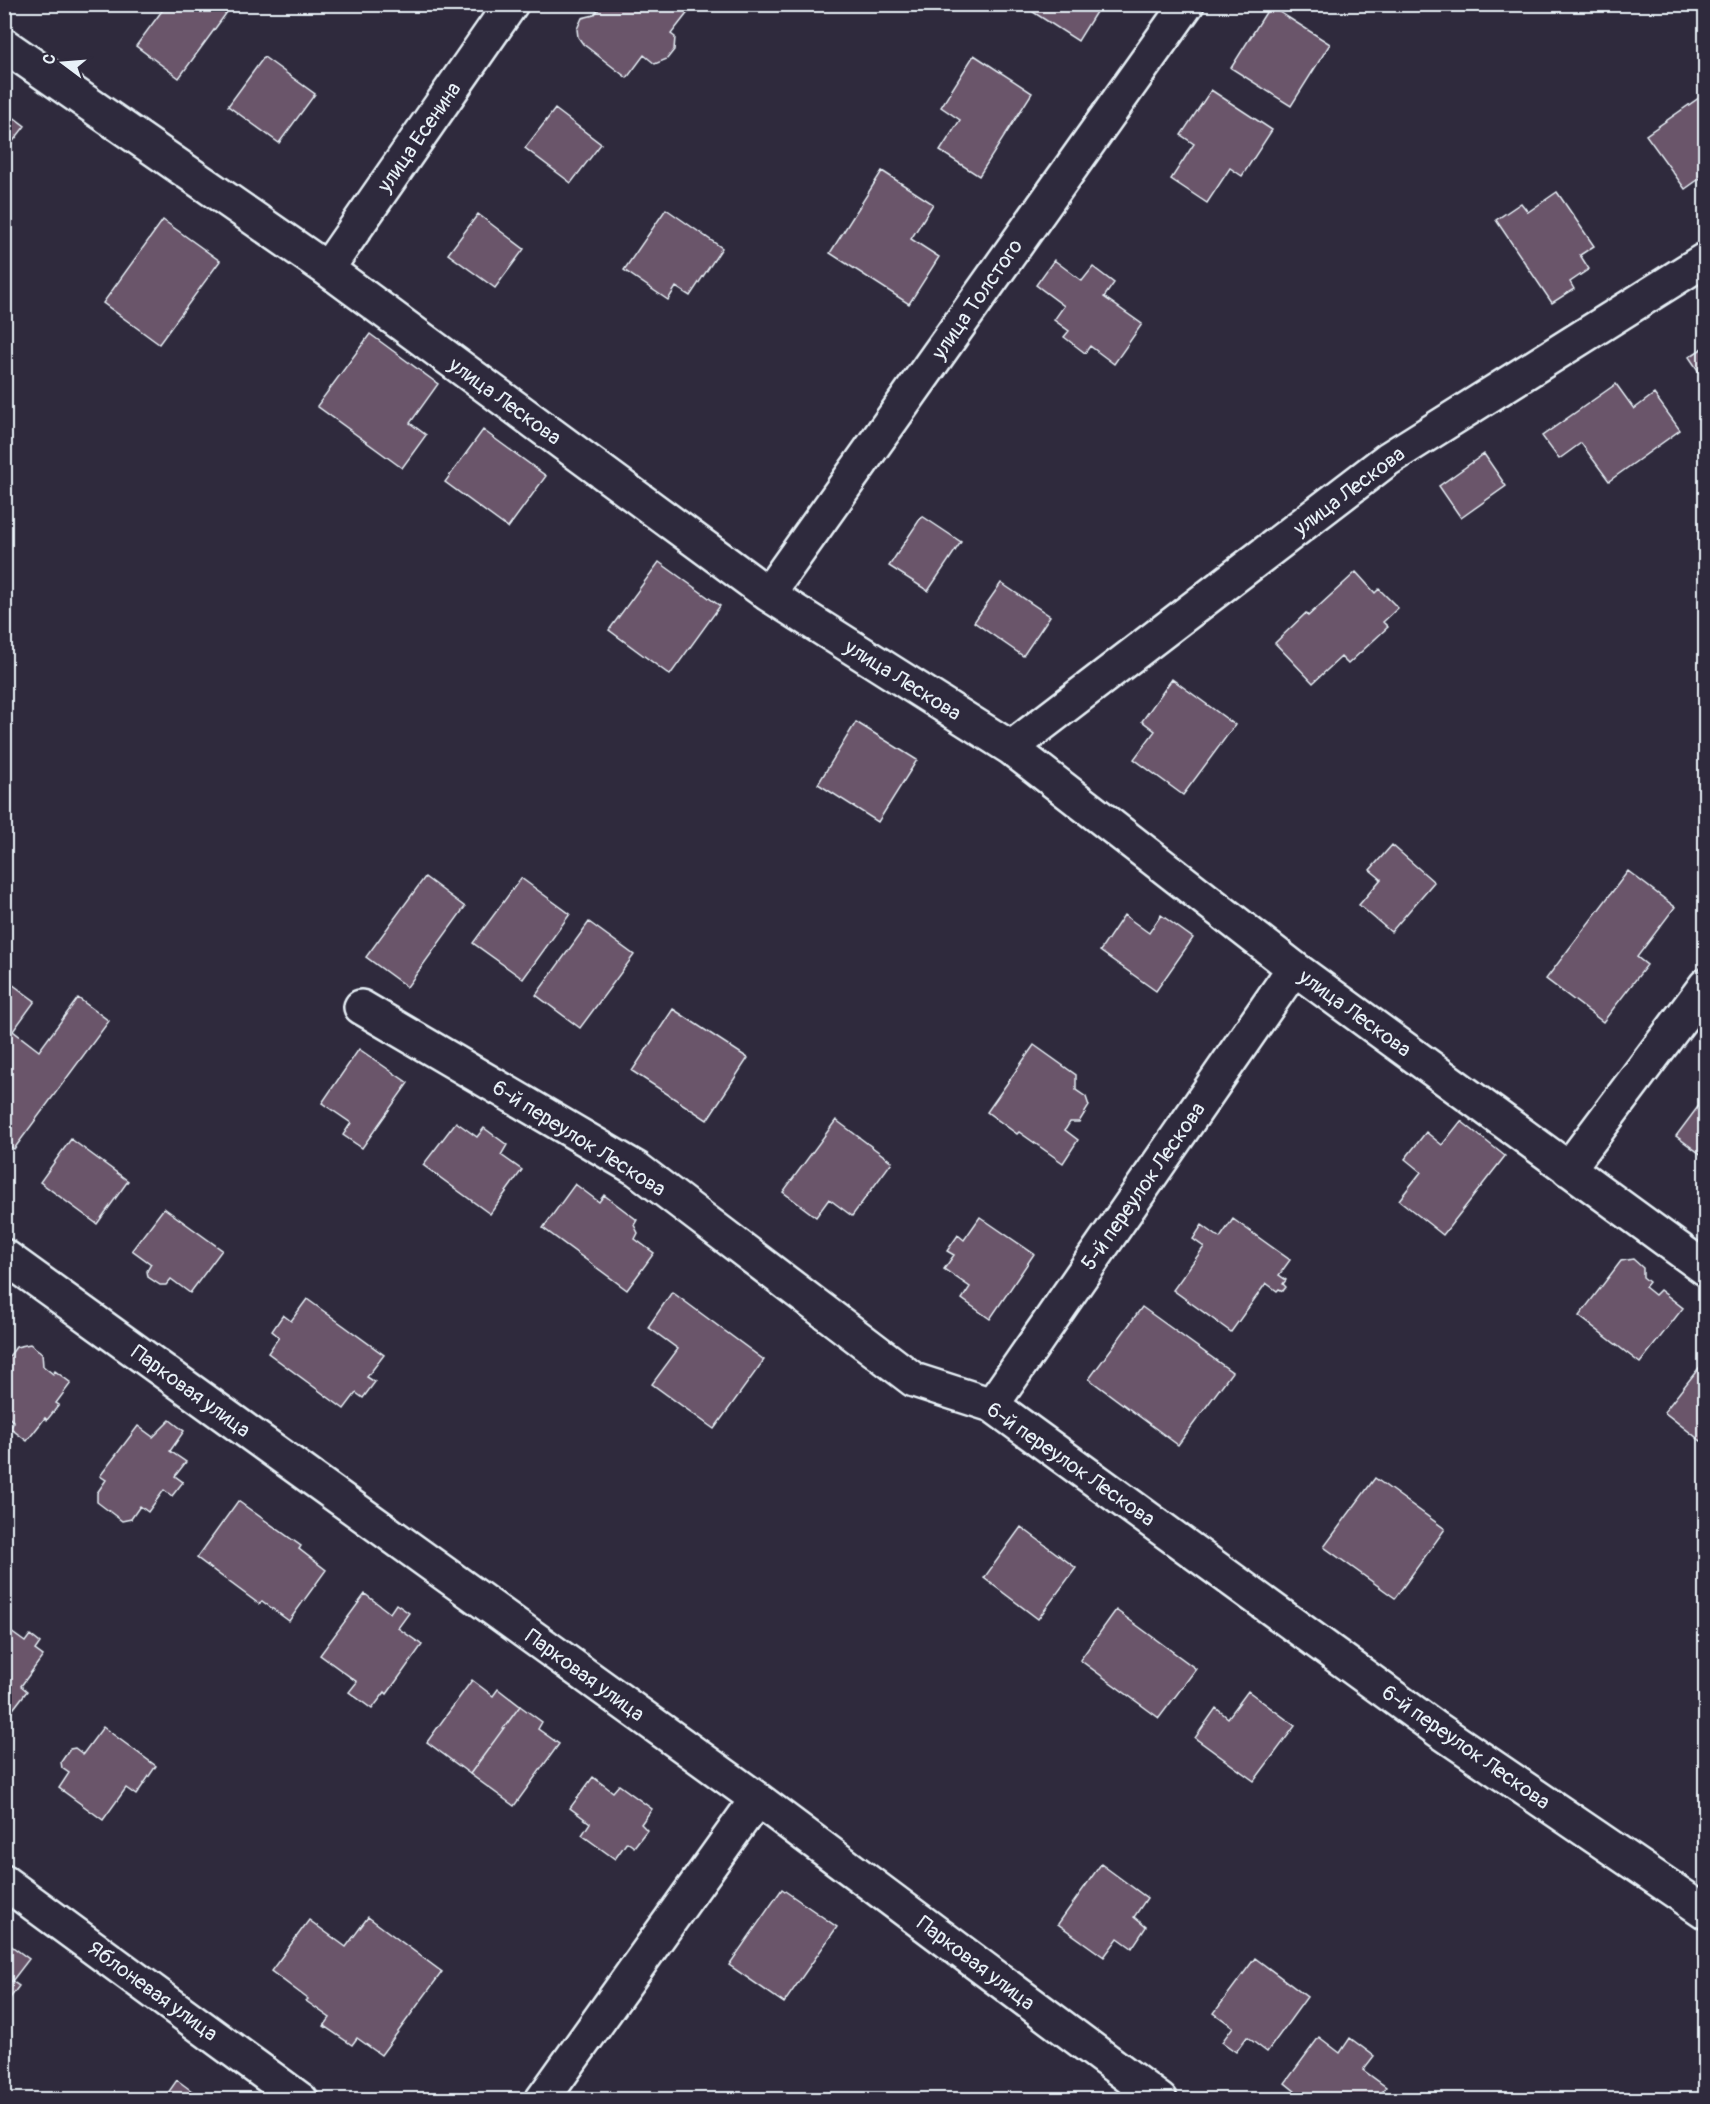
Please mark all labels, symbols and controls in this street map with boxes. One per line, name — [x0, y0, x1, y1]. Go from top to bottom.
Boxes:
north arrow — [33, 33, 93, 93]
text: С — [39, 52, 61, 67]
street label: улица Есенина — [371, 77, 467, 199]
street label: улица Толстого — [925, 234, 1029, 366]
street label: улица Лескова — [442, 351, 566, 451]
street label: улица Лескова — [1287, 441, 1410, 543]
street label: улица Лескова — [838, 633, 966, 727]
street label: улица Лескова — [1292, 963, 1416, 1063]
street label: 6-й переулок Лескова — [487, 1074, 671, 1203]
street label: 5-й переулок Лескова — [1075, 1097, 1211, 1275]
street label: Парковая улица — [126, 1339, 256, 1444]
street label: 6-й переулок Лескова — [981, 1396, 1160, 1533]
street label: Парковая улица — [520, 1623, 650, 1728]
street label: 6-й переулок Лескова — [1376, 1679, 1555, 1816]
street label: Парковая улица — [911, 1910, 1040, 2017]
street label: Яблоневая улица — [82, 1935, 223, 2048]

